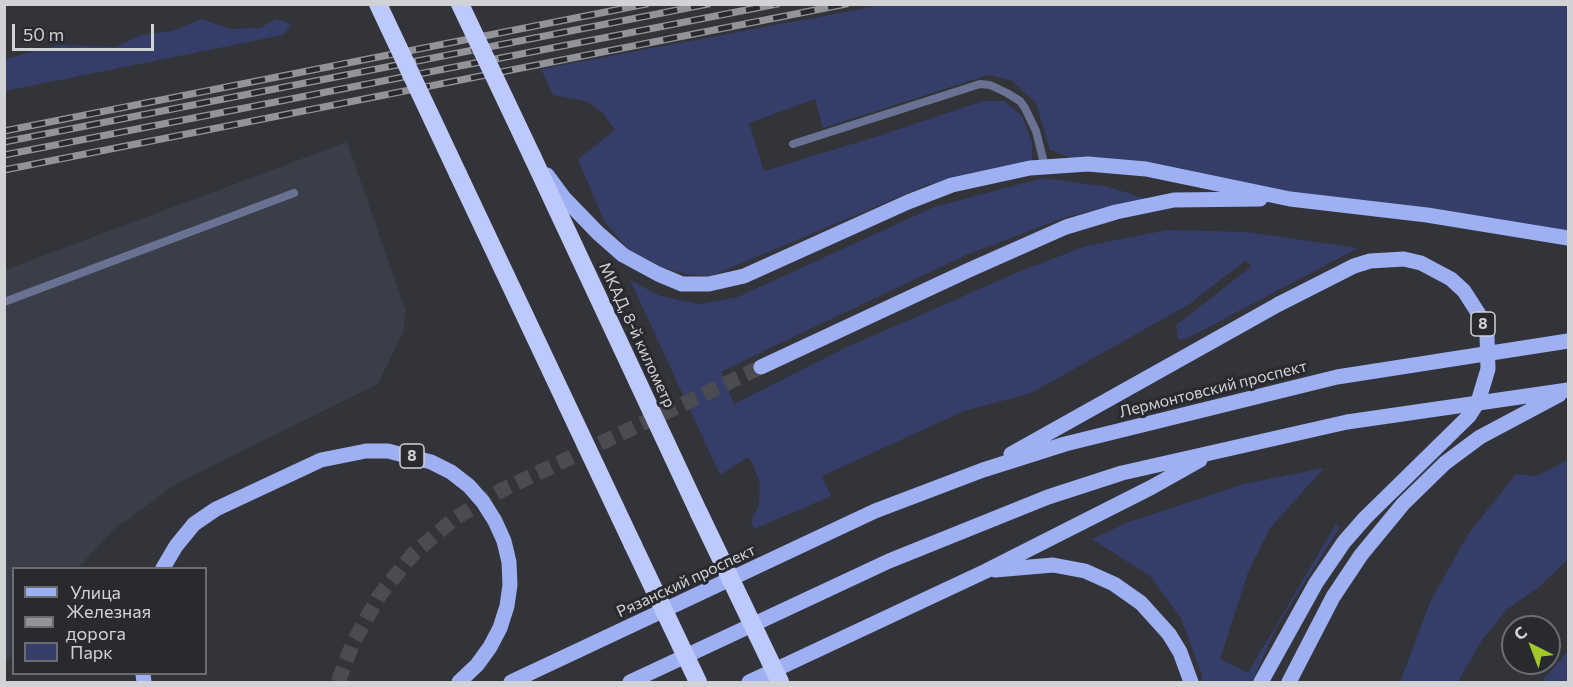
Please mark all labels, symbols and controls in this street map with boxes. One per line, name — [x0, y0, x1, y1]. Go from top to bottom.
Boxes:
scale bar — [15, 12, 158, 50]
text: 50 m — [23, 23, 64, 45]
street label: МКАД, 8-й километр — [595, 259, 679, 411]
road number: 8 — [1471, 312, 1495, 336]
street label: Лермонтовский проспект — [1117, 356, 1309, 422]
road number: 8 — [400, 444, 424, 468]
street label: Рязанский проспект — [613, 540, 759, 622]
legend — [12, 567, 207, 675]
text: Улица — [70, 581, 121, 603]
text: Железная дорога — [66, 600, 151, 644]
north arrow — [1501, 615, 1561, 675]
text: С — [1510, 622, 1530, 643]
text: Парк — [70, 641, 113, 663]

